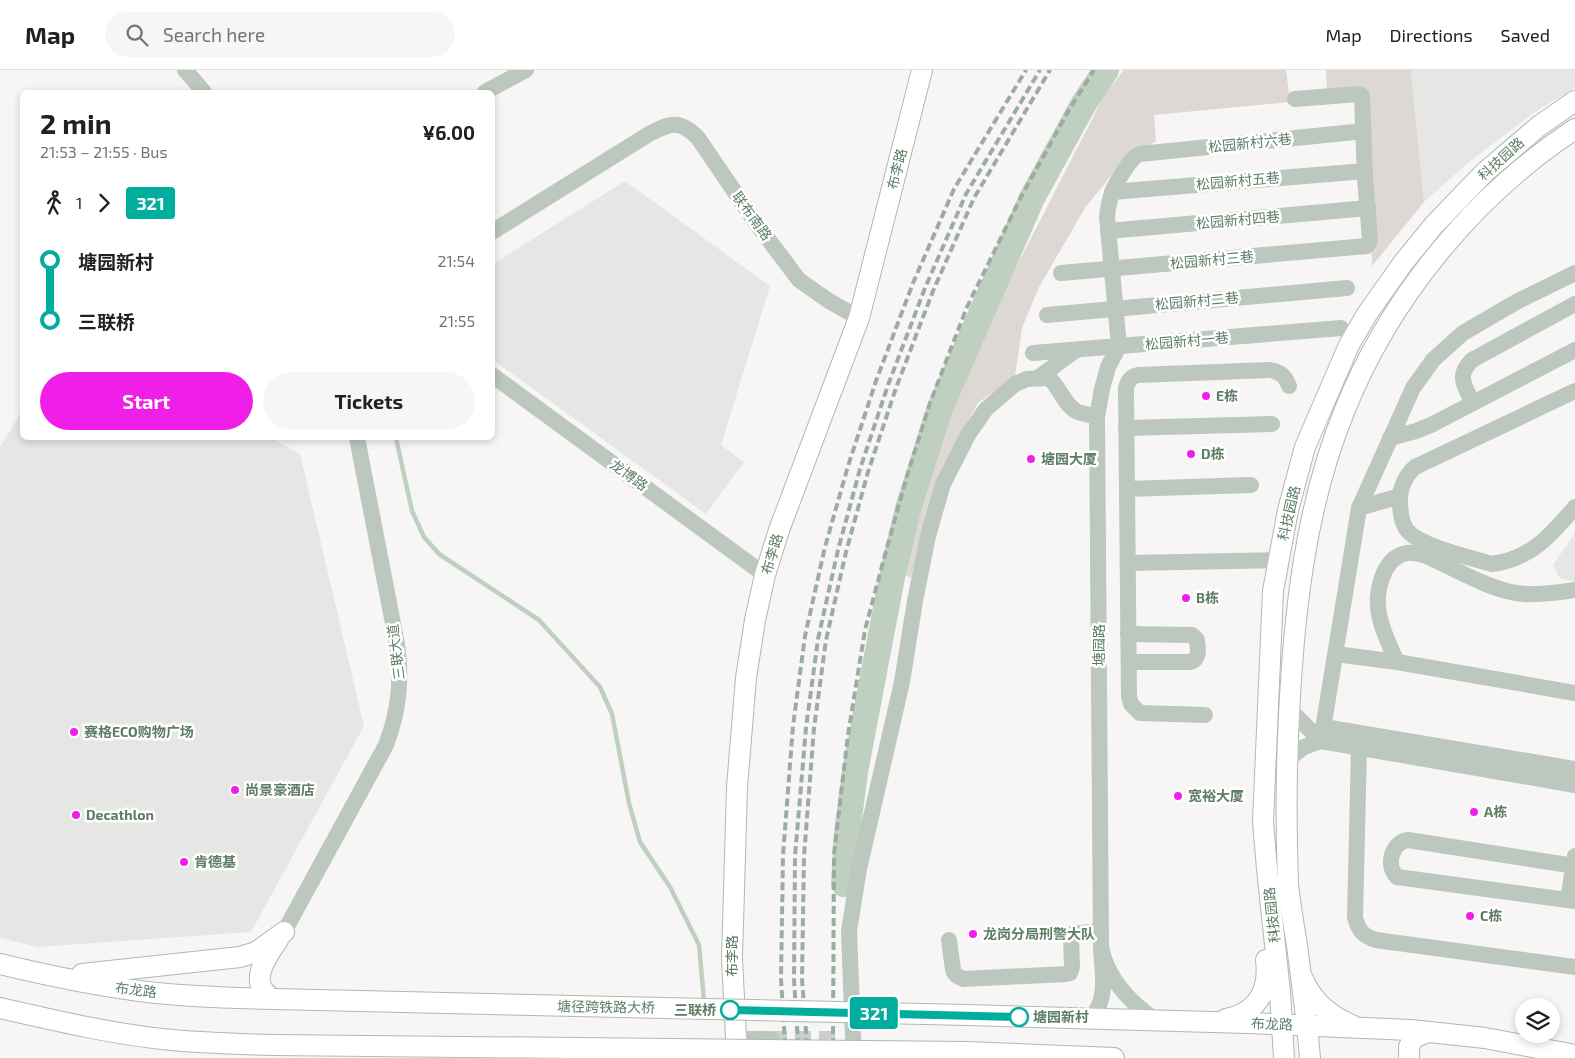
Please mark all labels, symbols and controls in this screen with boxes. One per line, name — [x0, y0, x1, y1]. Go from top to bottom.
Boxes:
search box — [105, 12, 455, 57]
text: Map — [25, 20, 75, 49]
icon: search — [123, 21, 151, 49]
text: Search here — [163, 23, 265, 46]
text: Map — [1325, 24, 1362, 46]
text: Directions — [1390, 24, 1473, 46]
text: Saved — [1501, 24, 1550, 46]
text: 2 min — [40, 106, 112, 140]
text: ¥6.00 — [423, 121, 475, 144]
street label: 松园新村六巷 — [1207, 130, 1293, 155]
street label: 科技园路 — [1474, 134, 1527, 184]
text: 21:53 – 21:55 · Bus — [40, 142, 168, 161]
street label: 布李路 — [883, 146, 910, 191]
street label: 松园新村五巷 — [1195, 168, 1281, 193]
street label: 联布南路 — [729, 188, 776, 243]
icon: walk — [40, 189, 68, 217]
icon: forward — [90, 189, 118, 217]
text: 321 — [136, 192, 165, 214]
text: 1 — [76, 193, 82, 212]
street label: 松园新村四巷 — [1195, 207, 1281, 232]
street label: 松园新村三巷 — [1169, 247, 1255, 272]
text: 塘园新村 — [78, 250, 154, 273]
text: 21:54 — [437, 251, 475, 270]
street label: 松园新村二巷 — [1154, 288, 1240, 313]
text: 三联桥 — [78, 310, 135, 333]
text: 21:55 — [439, 311, 475, 330]
street label: 松园新村一巷 — [1144, 328, 1230, 353]
button: Start — [40, 372, 253, 430]
button: Tickets — [263, 372, 475, 430]
place label: E栋 — [1216, 387, 1238, 404]
marker: E栋 — [1200, 390, 1212, 402]
place label: D栋 — [1201, 445, 1225, 462]
marker: D栋 — [1185, 448, 1197, 460]
place label: 塘园大厦 — [1041, 450, 1097, 467]
marker: 塘园大厦 — [1025, 453, 1037, 465]
street label: 龙博路 — [607, 455, 651, 494]
street label: 科技园路 — [1274, 484, 1303, 542]
street label: 布李路 — [757, 531, 786, 576]
place label: B栋 — [1196, 589, 1219, 606]
marker: B栋 — [1180, 592, 1192, 604]
street label: 三联大道 — [384, 623, 407, 681]
street label: 塘园路 — [1090, 624, 1107, 666]
place label: 赛格ECO购物广场 — [84, 723, 194, 740]
marker: 赛格ECO购物广场 — [68, 726, 80, 738]
place label: 尚景豪酒店 — [245, 781, 315, 798]
marker: 尚景豪酒店 — [229, 784, 241, 796]
place label: 宽裕大厦 — [1188, 787, 1244, 804]
marker: 宽裕大厦 — [1172, 790, 1184, 802]
place label: A栋 — [1484, 803, 1507, 820]
place label: Decathlon — [86, 806, 154, 823]
marker: A栋 — [1468, 806, 1480, 818]
marker: Decathlon — [70, 809, 82, 821]
place label: 肯德基 — [194, 853, 236, 870]
marker: 肯德基 — [178, 856, 190, 868]
street label: 科技园路 — [1260, 886, 1283, 944]
place label: C栋 — [1480, 907, 1502, 924]
marker: C栋 — [1464, 910, 1476, 922]
place label: 龙岗分局刑警大队 — [983, 925, 1095, 942]
marker: 龙岗分局刑警大队 — [967, 928, 979, 940]
street label: 布李路 — [723, 935, 740, 977]
street label: 布龙路 — [114, 979, 158, 1000]
street label: 塘径跨铁路大桥 — [557, 997, 655, 1016]
line badge: 321 — [845, 997, 903, 1029]
map controls — [1515, 998, 1560, 1043]
button: layers — [1515, 998, 1560, 1043]
marker: 三联桥 — [720, 1000, 740, 1020]
place label: 三联桥 — [674, 1001, 716, 1018]
text: 321 — [860, 1002, 888, 1024]
marker: 塘园新村 — [1009, 1007, 1029, 1027]
place label: 塘园新村 — [1033, 1008, 1089, 1025]
street label: 布龙路 — [1251, 1014, 1293, 1033]

